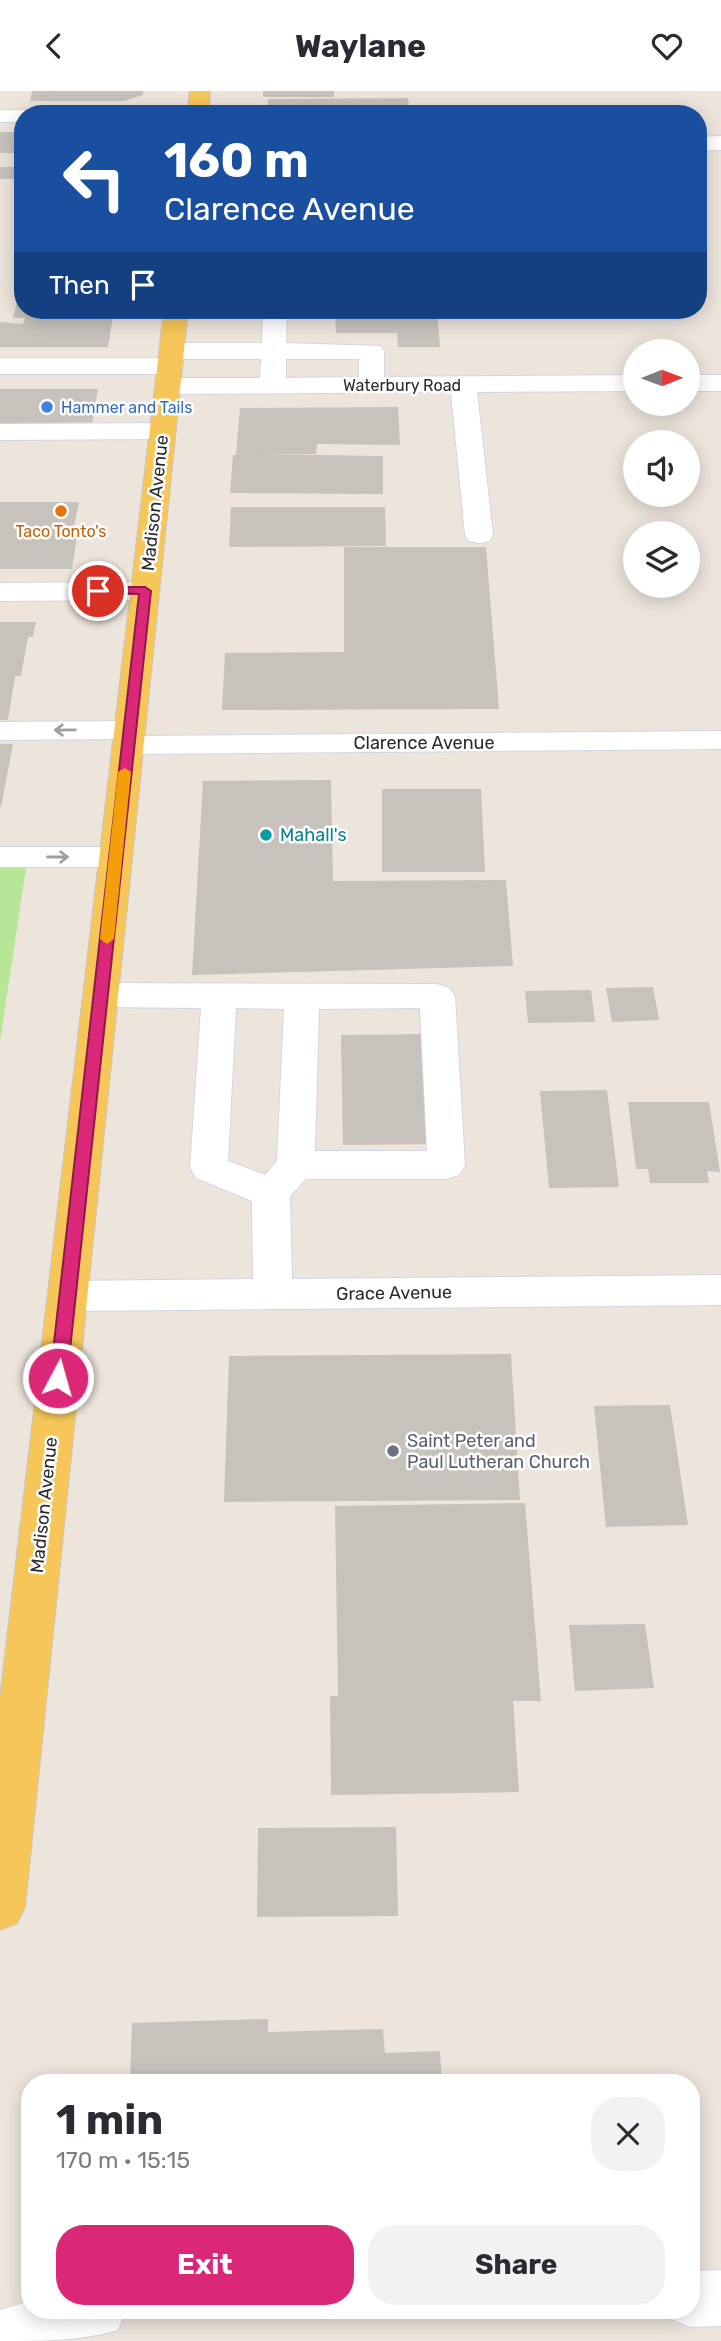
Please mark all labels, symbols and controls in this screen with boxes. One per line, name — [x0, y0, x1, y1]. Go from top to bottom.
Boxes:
icon: back — [35, 27, 73, 65]
text: Waylane — [295, 27, 426, 65]
icon: heart — [648, 27, 686, 65]
text: 160 m — [164, 131, 309, 189]
icon: left — [49, 133, 140, 224]
text: Clarence Avenue — [164, 190, 415, 228]
icon: arrive — [124, 266, 162, 304]
text: Then — [49, 270, 110, 301]
north arrow — [623, 339, 700, 417]
map controls — [623, 339, 700, 598]
street label: Waterbury Road — [343, 376, 461, 395]
place label: Hammer and Tails — [61, 398, 192, 417]
marker: Hammer and Tails — [39, 399, 55, 415]
button: sound — [623, 430, 700, 507]
street label: Madison Avenue — [137, 434, 173, 572]
marker: Taco Tonto's — [53, 503, 69, 519]
button: layers — [623, 521, 700, 598]
place label: Taco Tonto's — [16, 522, 106, 541]
pin — [68, 561, 128, 621]
icon: arrive — [79, 572, 117, 610]
one-way arrow — [54, 723, 77, 737]
street label: Clarence Avenue — [354, 732, 494, 754]
place label: Mahall's — [280, 824, 347, 846]
marker: Mahall's — [258, 827, 274, 843]
one-way arrow — [46, 850, 69, 864]
street label: Grace Avenue — [336, 1281, 452, 1305]
position arrow — [21, 1341, 95, 1415]
place label: Saint Peter and Paul Lutheran Church — [407, 1430, 590, 1473]
street label: Madison Avenue — [26, 1436, 62, 1574]
marker: Saint Peter and Paul Lutheran Church — [385, 1443, 401, 1459]
text: 1 min — [56, 2095, 163, 2145]
button: close — [591, 2097, 665, 2171]
text: 170 m · 15:15 — [56, 2146, 190, 2174]
button: Exit — [56, 2225, 354, 2305]
button: Share — [368, 2225, 665, 2305]

